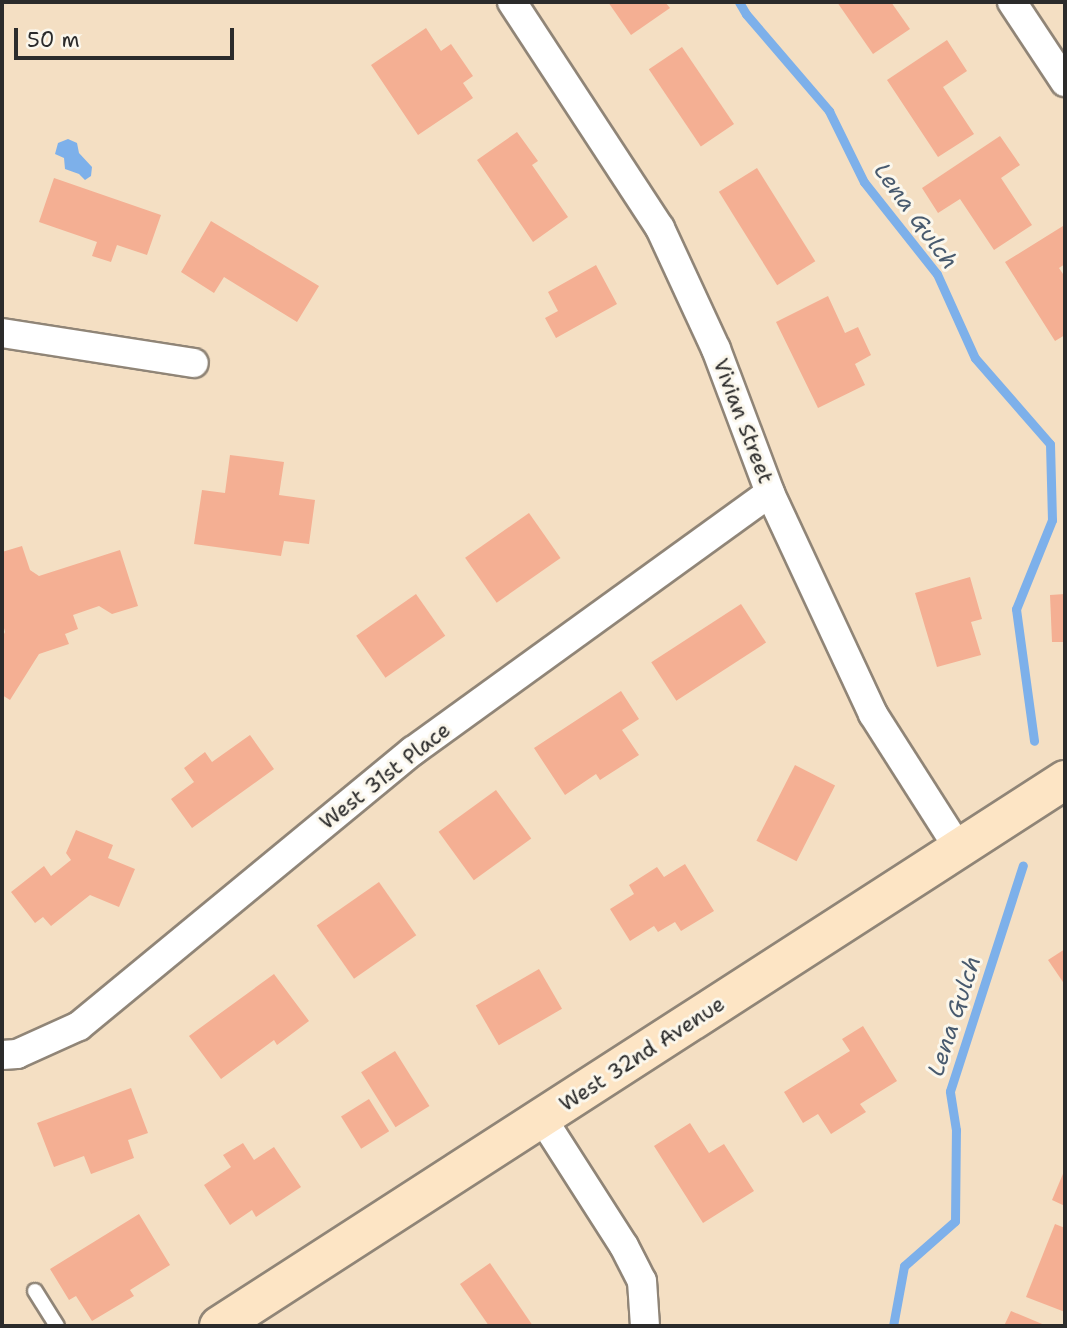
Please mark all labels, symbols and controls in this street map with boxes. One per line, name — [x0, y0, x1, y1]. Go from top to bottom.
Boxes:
scale bar — [18, 14, 238, 58]
text: 50 m — [27, 26, 80, 54]
water label: Lena Gulch — [868, 157, 964, 275]
street label: Vivian Street — [708, 355, 778, 487]
street label: West 31st Place — [315, 717, 455, 835]
water label: Lena Gulch — [922, 952, 986, 1080]
street label: West 32nd Avenue — [555, 991, 729, 1117]

